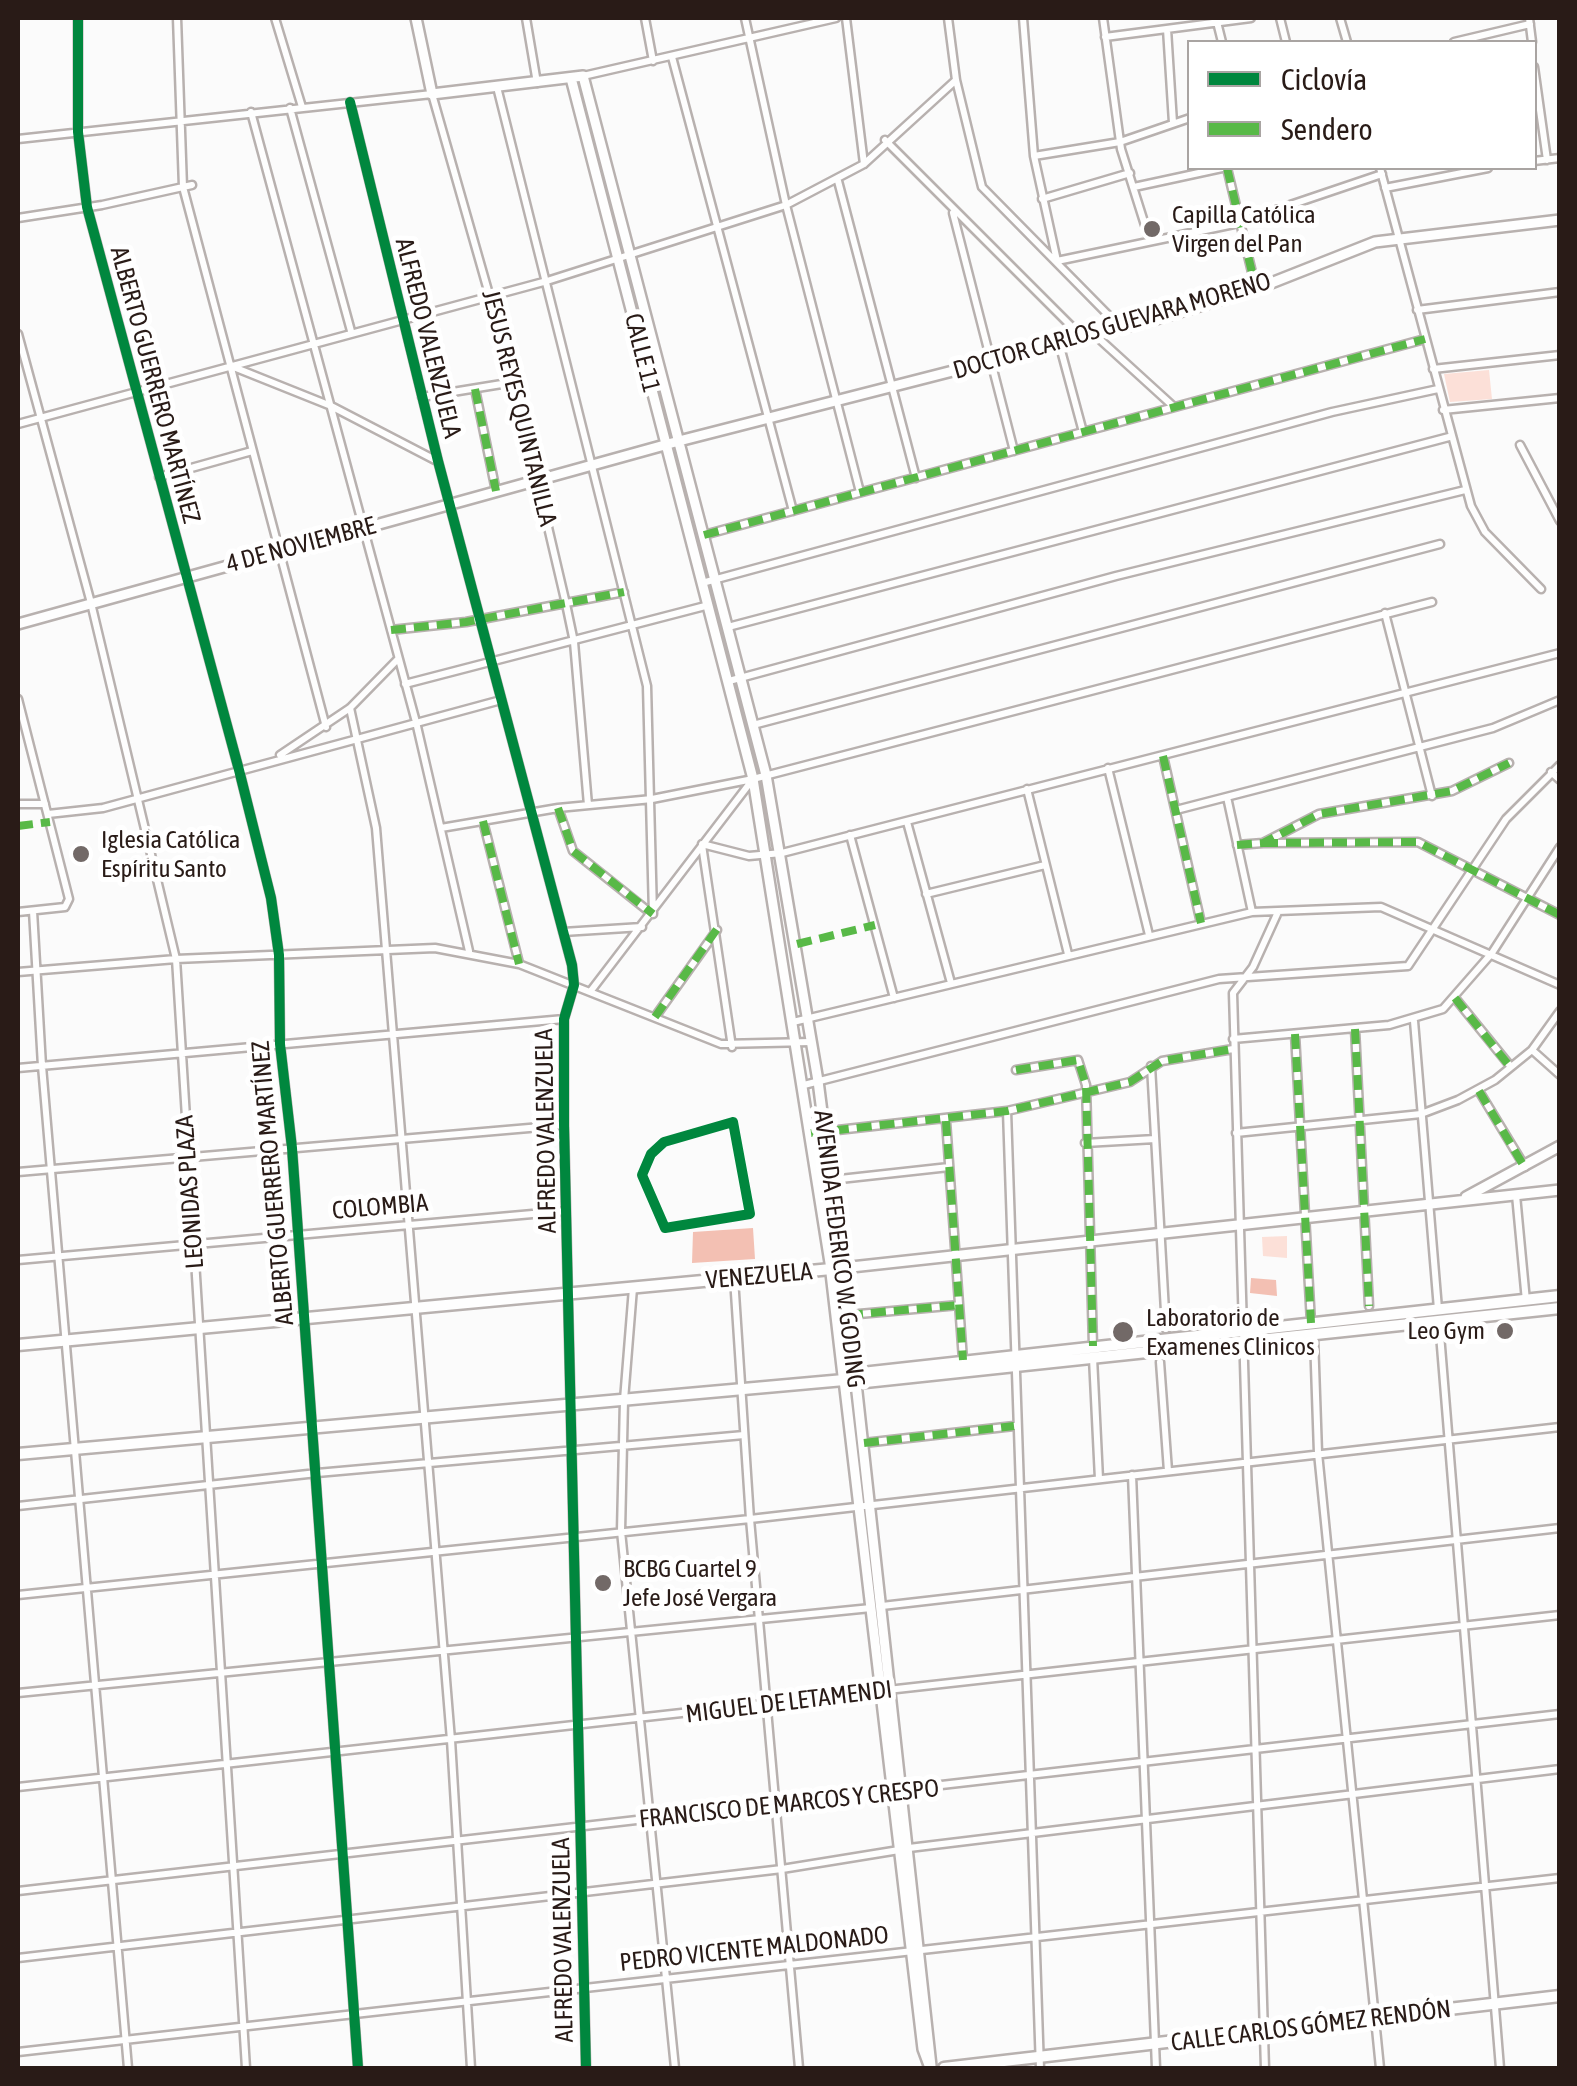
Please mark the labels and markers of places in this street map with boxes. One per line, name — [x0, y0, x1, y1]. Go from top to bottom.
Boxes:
place label: Capilla Católica Virgen del Pan — [1172, 200, 1316, 259]
marker: Capilla Católica Virgen del Pan — [1141, 218, 1163, 240]
place label: Iglesia Católica Espíritu Santo — [101, 825, 240, 884]
marker: Iglesia Católica Espíritu Santo — [70, 843, 92, 865]
place label: Laboratorio de Examenes Clinicos — [1146, 1303, 1315, 1362]
place label: Leo Gym — [1407, 1316, 1485, 1346]
marker: Laboratorio de Examenes Clinicos — [1110, 1319, 1136, 1345]
marker: Leo Gym — [1494, 1320, 1516, 1342]
place label: BCBG Cuartel 9 Jefe José Vergara — [623, 1554, 777, 1613]
marker: BCBG Cuartel 9 Jefe José Vergara — [592, 1572, 614, 1594]

